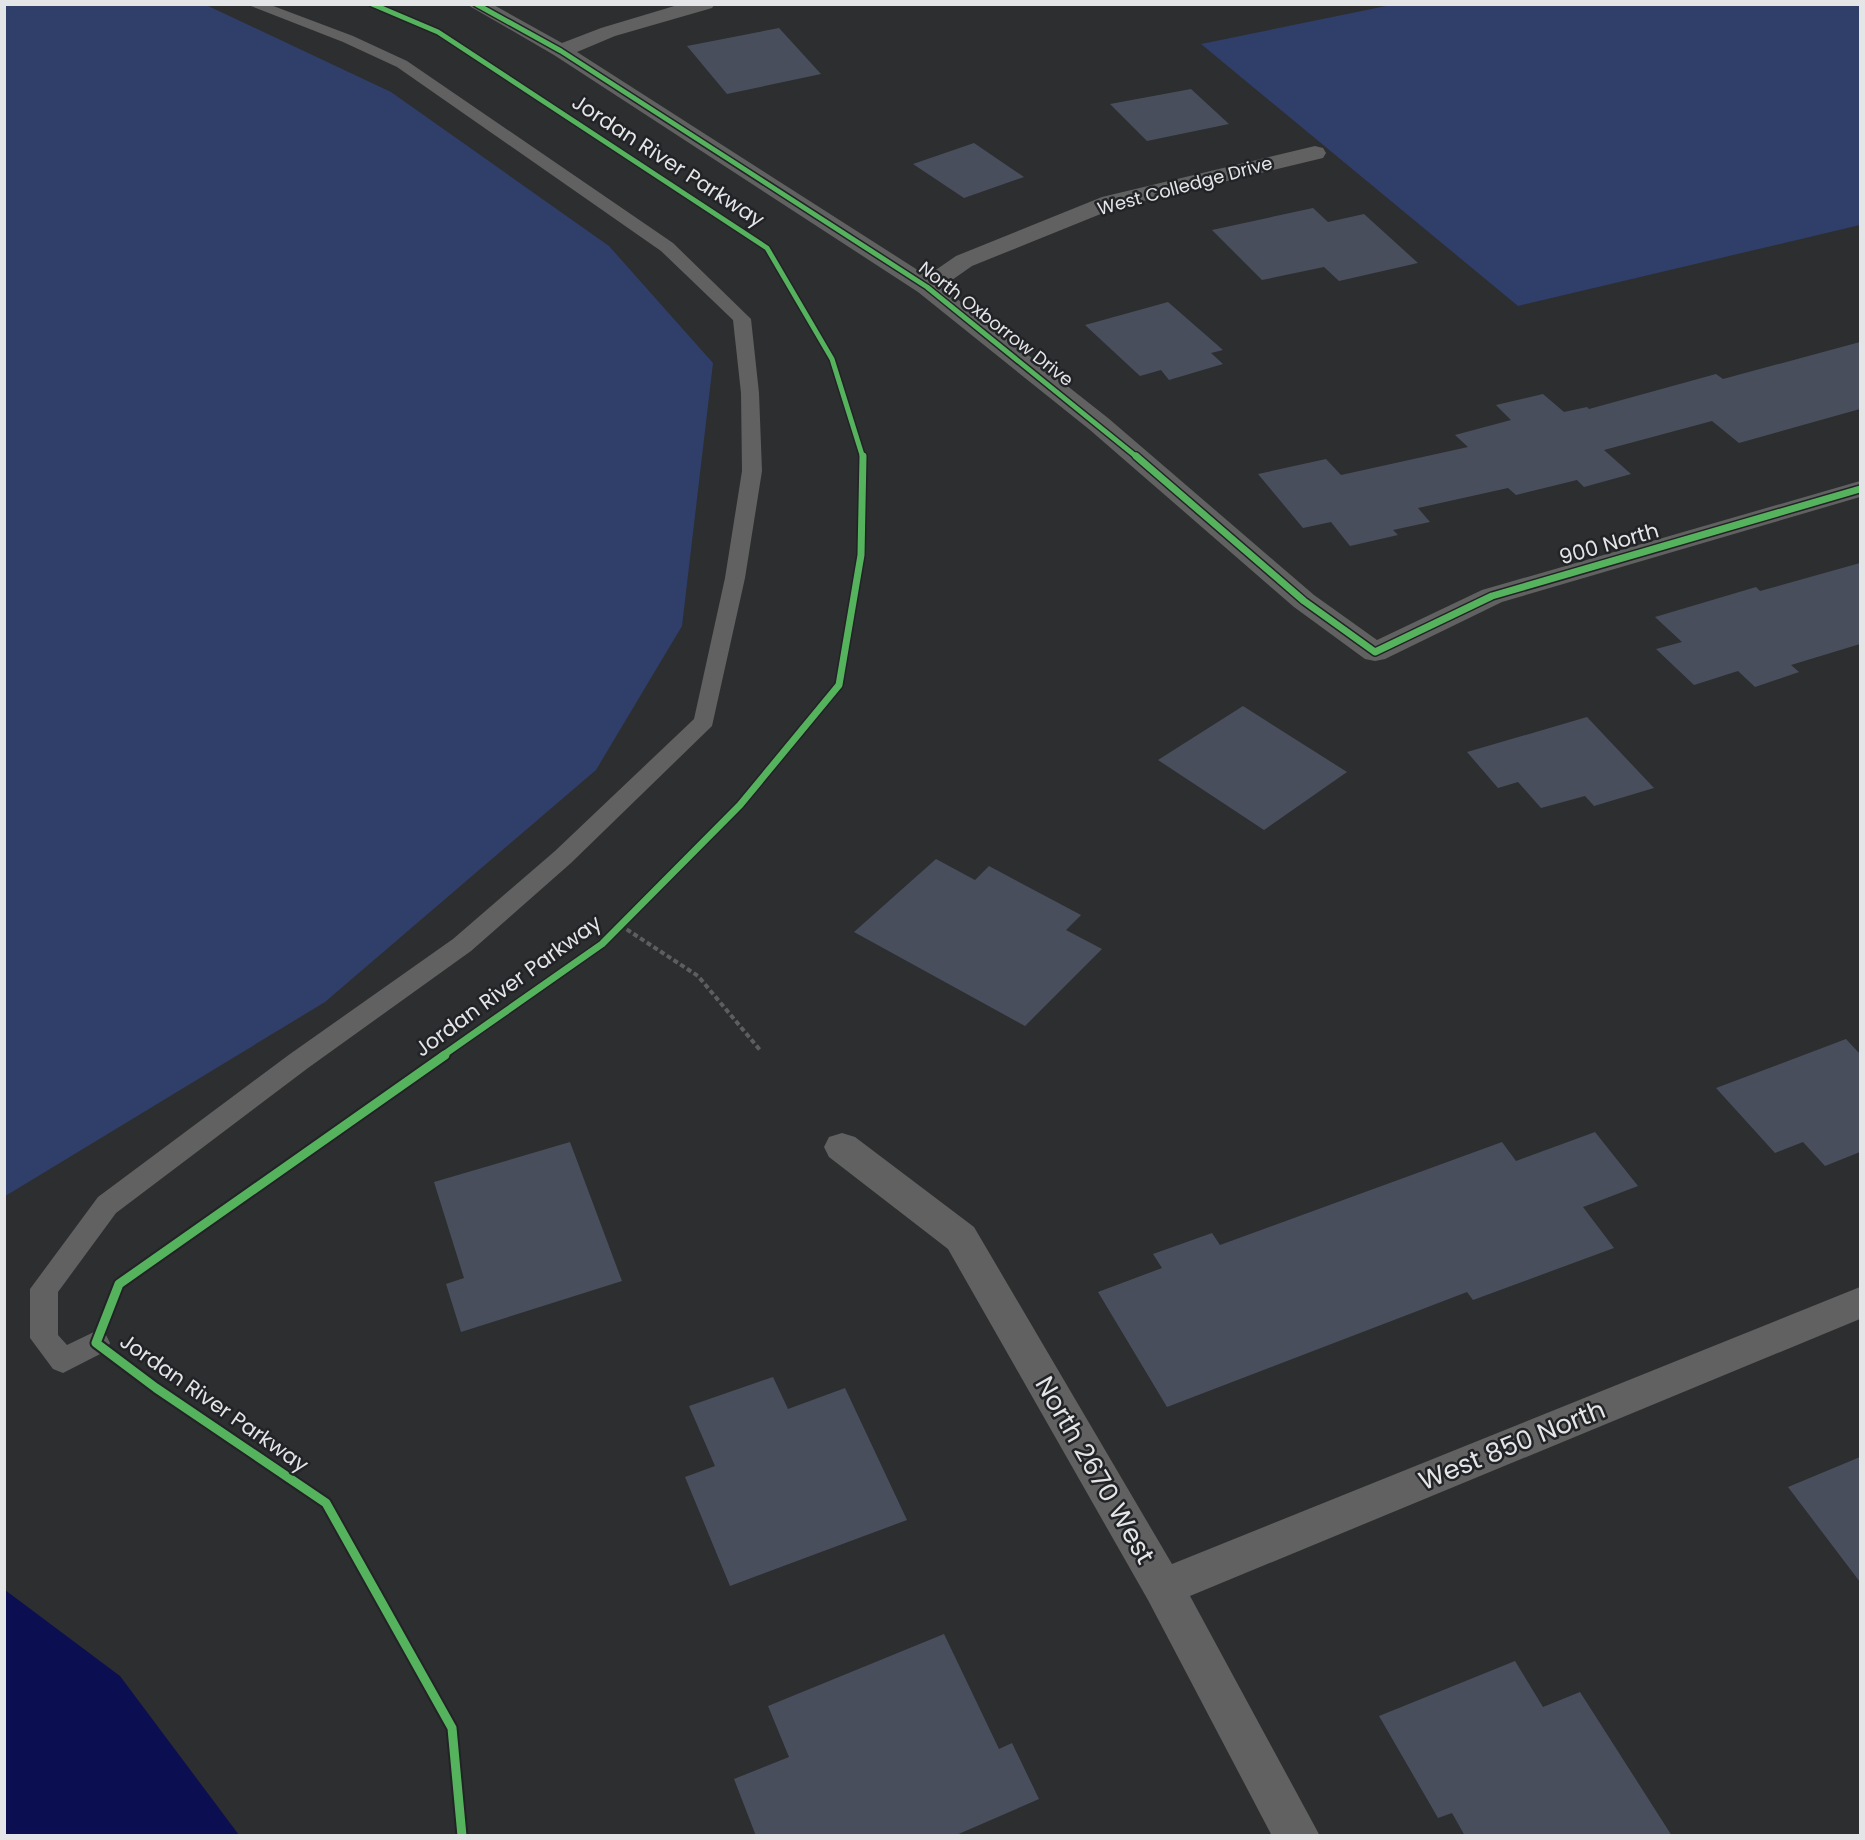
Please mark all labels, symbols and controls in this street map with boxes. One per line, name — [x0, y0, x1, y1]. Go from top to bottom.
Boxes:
street label: Jordan River Parkway — [566, 87, 770, 234]
street label: West Colledge Drive — [1095, 150, 1275, 221]
street label: North Oxborrow Drive — [914, 255, 1079, 392]
street label: 900 North — [1556, 515, 1662, 572]
street label: Jordan River Parkway — [408, 908, 607, 1063]
street label: Jordan River Parkway — [114, 1326, 315, 1479]
street label: North 2670 West — [1027, 1370, 1163, 1570]
street label: West 850 North — [1413, 1391, 1611, 1499]

